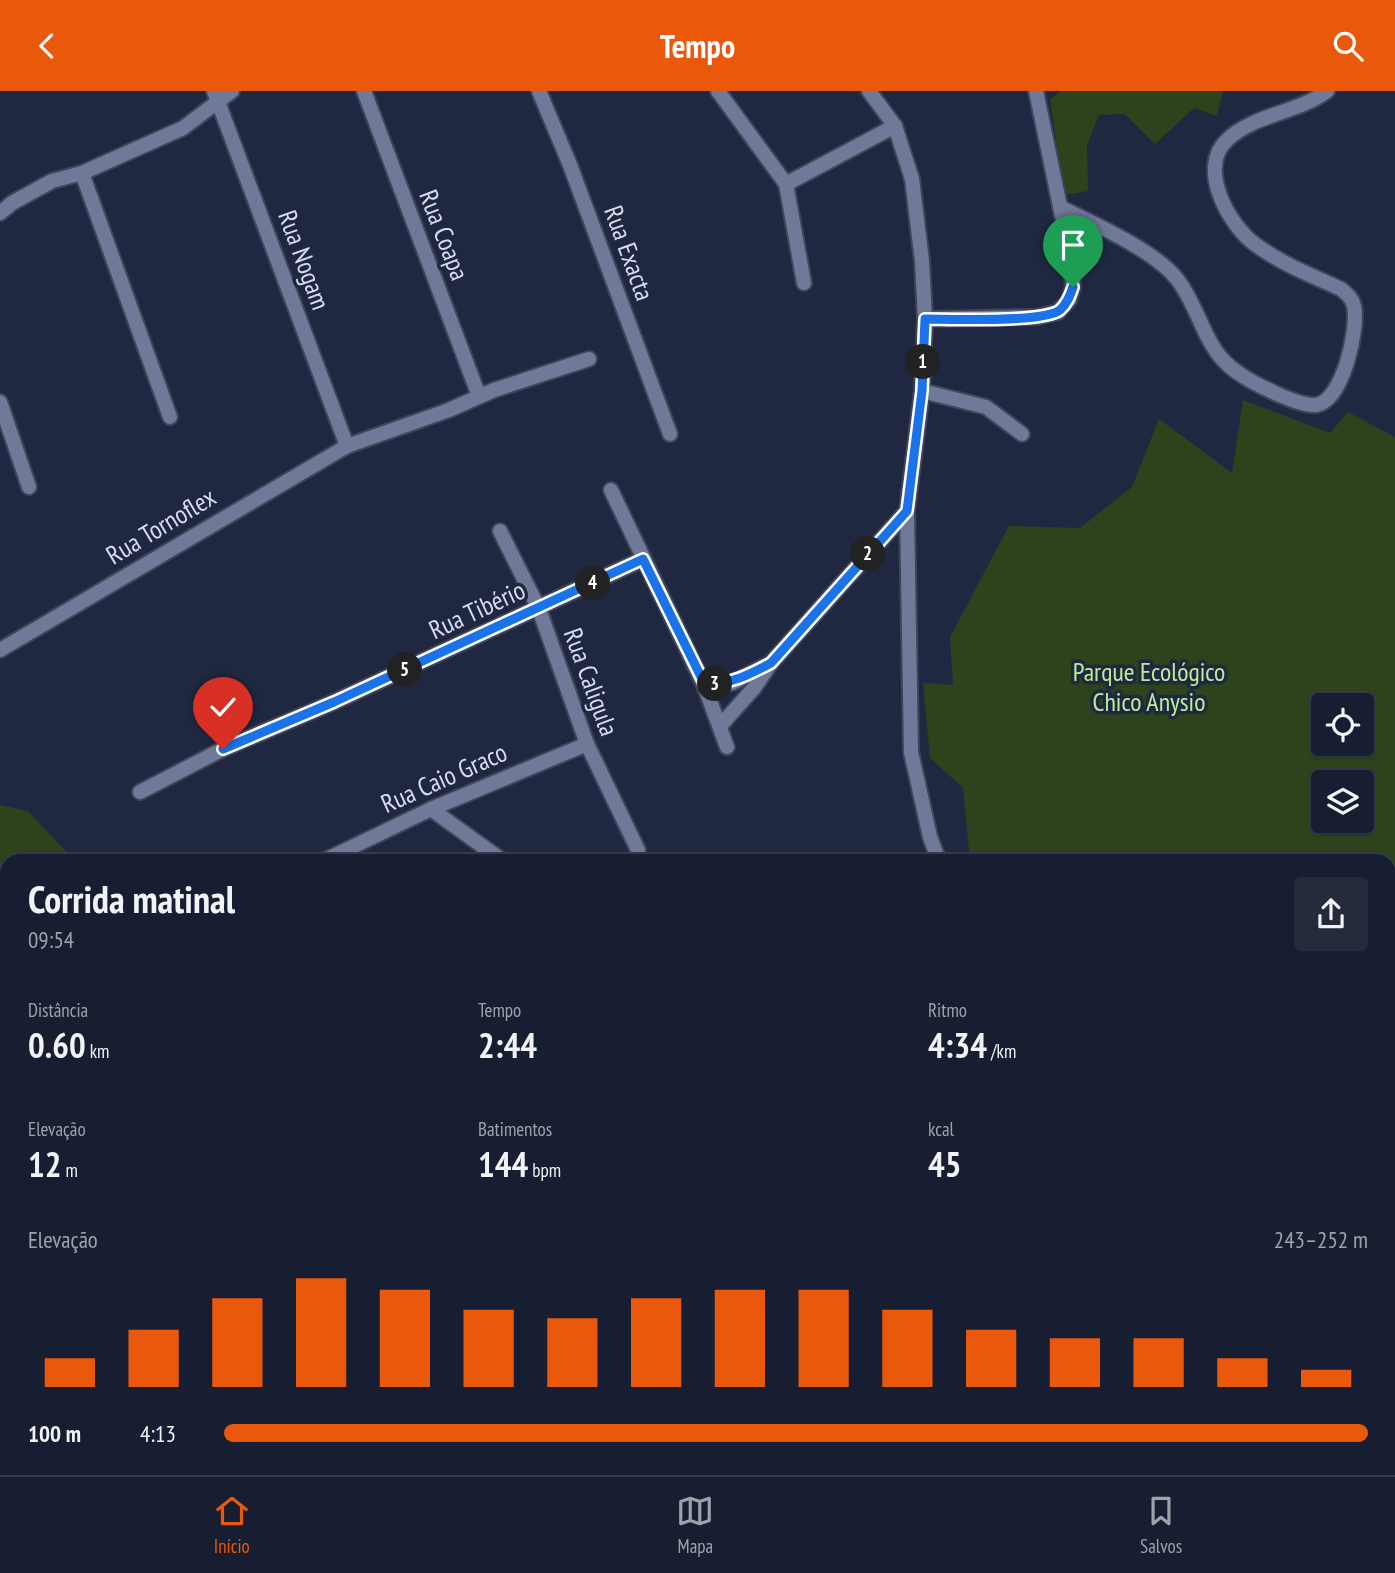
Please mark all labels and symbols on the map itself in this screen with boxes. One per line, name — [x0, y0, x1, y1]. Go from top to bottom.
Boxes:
street label: Rua Coapa — [412, 185, 477, 285]
street label: Rua Exacta — [597, 201, 662, 305]
street label: Rua Nogam — [271, 206, 338, 314]
pin — [1043, 215, 1103, 287]
pin: 1 — [906, 345, 940, 379]
street label: Rua Tornoflex — [100, 480, 222, 571]
pin: 2 — [850, 537, 886, 571]
pin: 4 — [576, 566, 610, 601]
street label: Rua Tibério — [423, 573, 530, 646]
street label: Rua Caligula — [557, 623, 626, 740]
pin: 5 — [388, 653, 422, 687]
park label: Parque Ecológico Chico Anysio — [1073, 655, 1225, 718]
pin: 3 — [698, 667, 732, 701]
pin — [193, 677, 253, 749]
street label: Rua Caio Graco — [376, 735, 512, 820]

